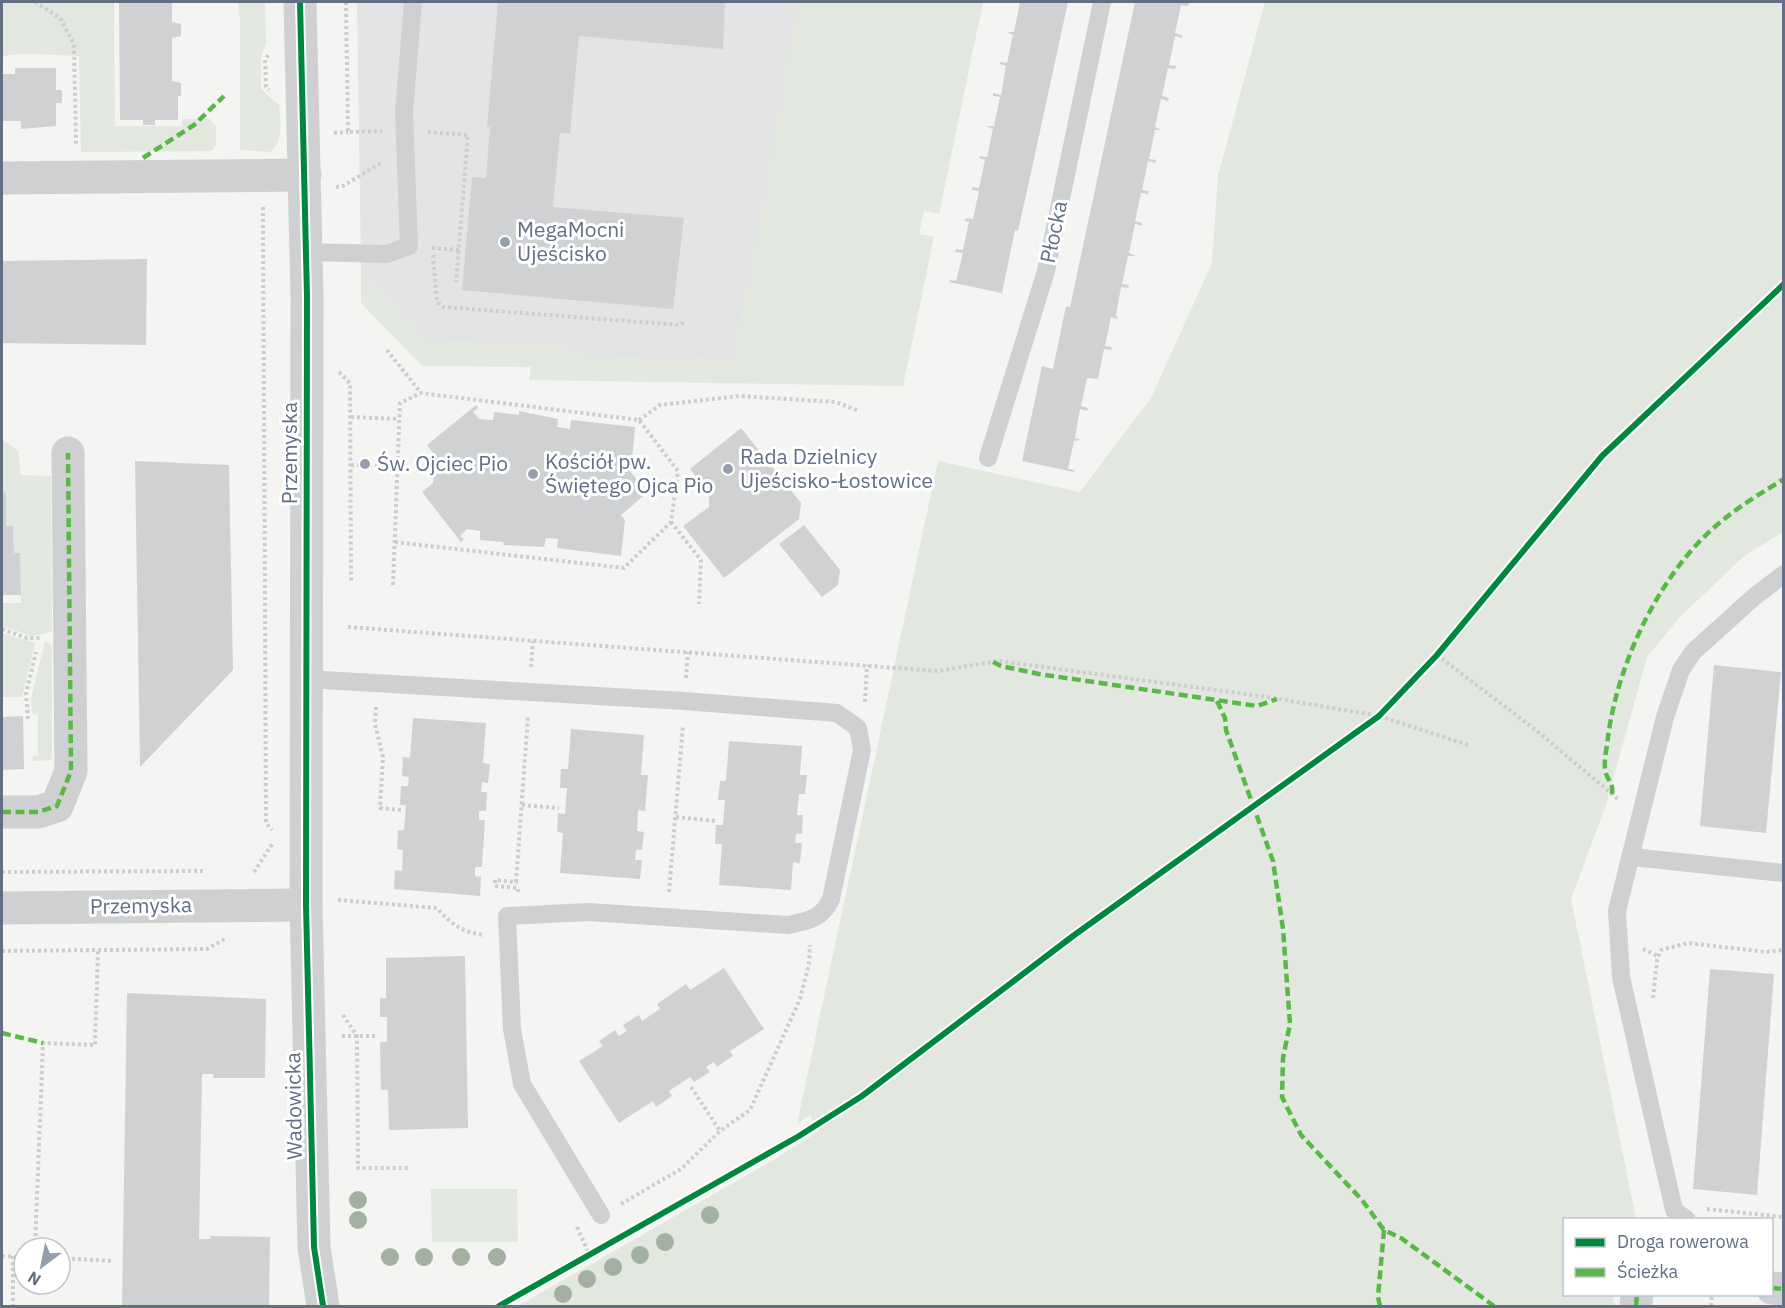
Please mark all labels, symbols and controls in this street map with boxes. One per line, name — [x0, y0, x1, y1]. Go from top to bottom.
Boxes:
street label: Płocka — [1033, 198, 1073, 266]
place label: MegaMocni Ujeścisko — [517, 215, 624, 267]
marker: MegaMocni Ujeścisko — [498, 235, 512, 249]
street label: Przemyska — [275, 402, 303, 504]
place label: Rada Dzielnicy Ujeścisko-Łostowice — [740, 442, 933, 494]
place label: Kościół pw. Świętego Ojca Pio — [545, 447, 713, 499]
place label: Św. Ojciec Pio — [377, 449, 508, 477]
marker: Św. Ojciec Pio — [358, 457, 372, 471]
marker: Rada Dzielnicy Ujeścisko-Łostowice — [721, 462, 735, 476]
marker: Kościół pw. Świętego Ojca Pio — [526, 467, 540, 481]
street label: Przemyska — [90, 890, 192, 920]
street label: Wadowicka — [278, 1052, 308, 1160]
legend — [1563, 1218, 1773, 1296]
text: Droga rowerowa — [1617, 1230, 1749, 1253]
north arrow — [12, 1236, 72, 1296]
text: Ścieżka — [1617, 1260, 1679, 1283]
text: N — [24, 1267, 44, 1290]

